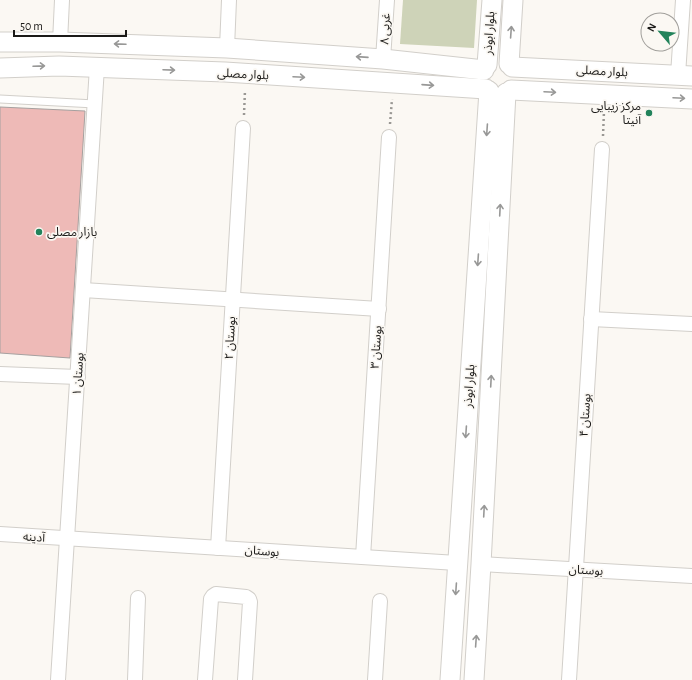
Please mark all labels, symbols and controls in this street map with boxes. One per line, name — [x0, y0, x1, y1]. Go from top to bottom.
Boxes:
street label: بلوار ابوذر — [481, 11, 498, 56]
scale bar — [14, 12, 126, 38]
north arrow — [640, 12, 680, 52]
street label: ۸ غربی — [378, 13, 393, 45]
text: 50 m — [20, 20, 43, 32]
text: N — [645, 22, 658, 34]
one-way arrow — [508, 26, 515, 39]
one-way arrow — [114, 40, 127, 48]
one-way arrow — [356, 54, 369, 61]
one-way arrow — [32, 63, 45, 70]
street label: بلوار مصلی — [576, 64, 628, 79]
one-way arrow — [162, 67, 175, 74]
street label: بلوار مصلی — [217, 67, 269, 82]
one-way arrow — [292, 73, 305, 81]
one-way arrow — [421, 81, 434, 88]
one-way arrow — [543, 88, 556, 95]
one-way arrow — [672, 95, 685, 102]
place label: مرکز زیبایی آنیتا — [591, 100, 641, 127]
marker: مرکز زیبایی آنیتا — [644, 108, 654, 118]
one-way arrow — [483, 123, 490, 136]
one-way arrow — [497, 204, 504, 217]
place label: بازار مصلی — [47, 226, 97, 239]
marker: بازار مصلی — [34, 227, 44, 237]
one-way arrow — [474, 253, 481, 266]
street label: بوستان ۲ — [223, 316, 238, 360]
street label: بوستان ۳ — [369, 325, 385, 369]
street label: بوستان ۱ — [71, 352, 87, 396]
street label: بلوار ابوذر — [461, 364, 478, 409]
one-way arrow — [487, 375, 494, 388]
street label: بوستان ۴ — [578, 393, 594, 437]
one-way arrow — [463, 425, 470, 438]
one-way arrow — [480, 505, 487, 518]
street label: آدینه — [22, 530, 46, 545]
street label: بوستان — [244, 544, 280, 559]
street label: بوستان — [568, 563, 604, 578]
one-way arrow — [452, 582, 459, 595]
one-way arrow — [472, 635, 480, 648]

